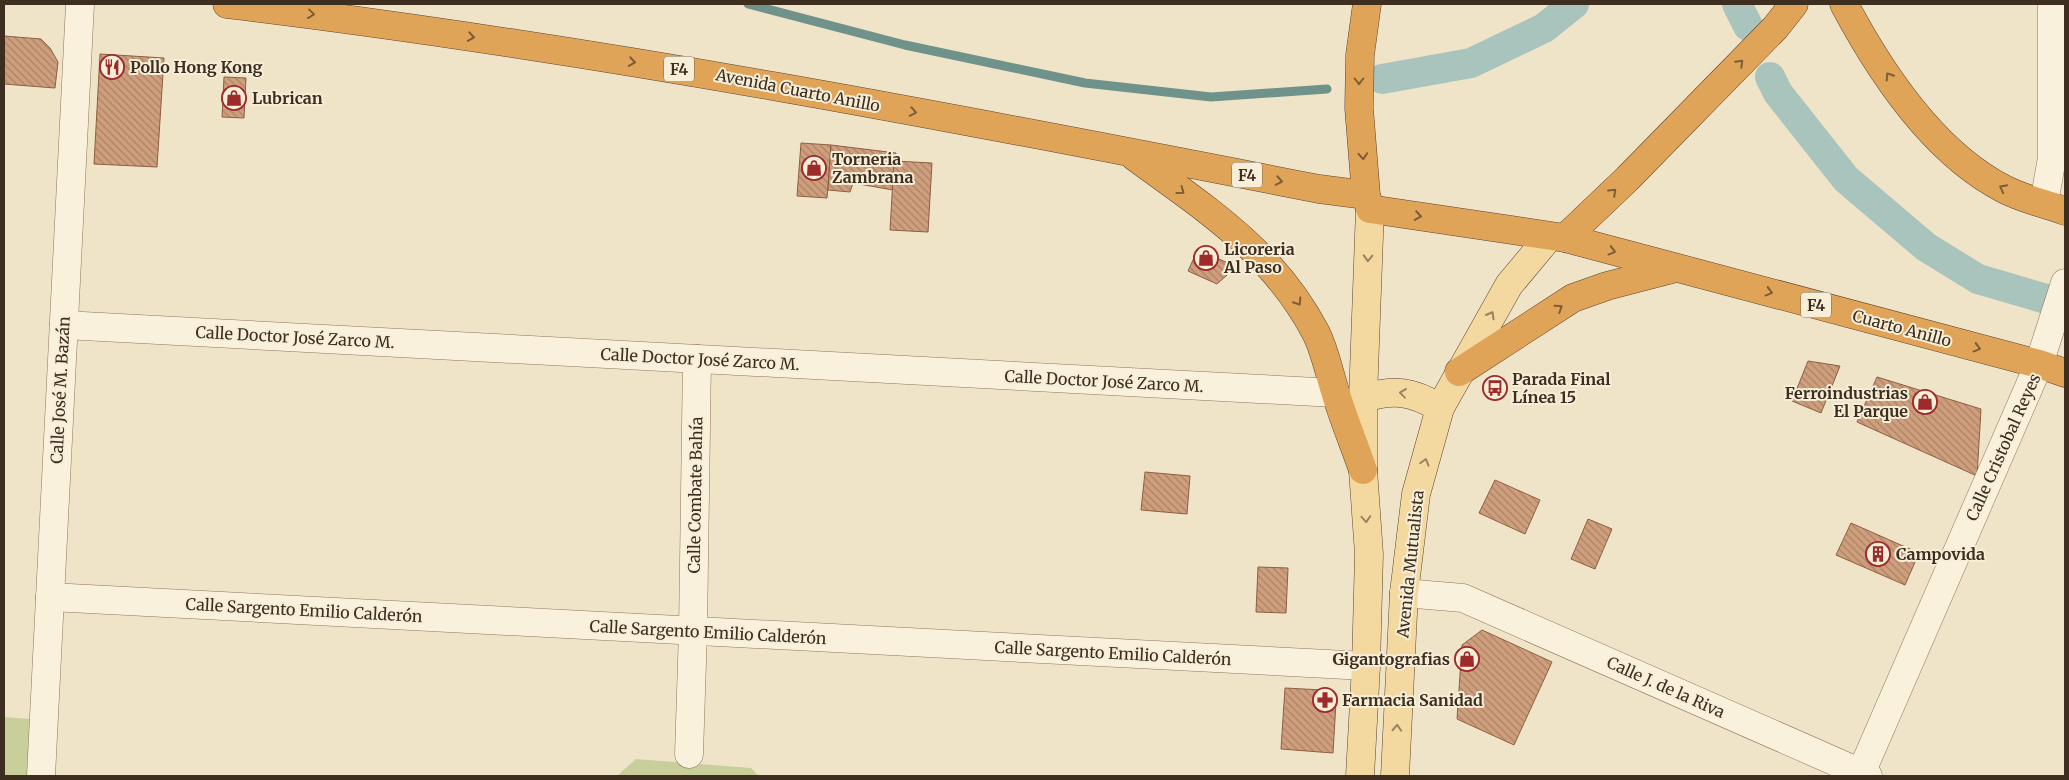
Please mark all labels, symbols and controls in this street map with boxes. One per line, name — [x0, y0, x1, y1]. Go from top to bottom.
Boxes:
one-way arrow — [307, 8, 315, 19]
one-way arrow — [467, 31, 476, 41]
restaurant icon: Pollo Hong Kong — [99, 54, 125, 80]
one-way arrow — [628, 56, 636, 66]
road number: F4 — [664, 56, 694, 82]
place label: Pollo Hong Kong — [130, 57, 262, 77]
one-way arrow — [1734, 60, 1743, 69]
street label: Avenida Cuarto Anillo — [713, 64, 882, 116]
one-way arrow — [1885, 72, 1895, 81]
one-way arrow — [1354, 78, 1364, 85]
shop icon: Lubrican — [221, 85, 247, 111]
place label: Lubrican — [252, 88, 323, 108]
one-way arrow — [908, 106, 917, 116]
place label: Torneria Zambrana — [832, 149, 913, 187]
one-way arrow — [1357, 152, 1368, 160]
shop icon: Torneria Zambrana — [801, 155, 827, 181]
road number: F4 — [1232, 162, 1262, 188]
one-way arrow — [1274, 176, 1283, 186]
one-way arrow — [2000, 184, 2009, 194]
one-way arrow — [1175, 185, 1185, 194]
one-way arrow — [1608, 189, 1617, 198]
one-way arrow — [1413, 211, 1422, 221]
place label: Licoreria Al Paso — [1223, 239, 1295, 277]
shop icon: Licoreria Al Paso — [1193, 245, 1219, 271]
one-way arrow — [1608, 245, 1616, 255]
one-way arrow — [1362, 254, 1373, 262]
one-way arrow — [1765, 286, 1774, 297]
road number: F4 — [1801, 292, 1831, 318]
one-way arrow — [1292, 297, 1301, 306]
one-way arrow — [1553, 304, 1562, 314]
street label: Cuarto Anillo — [1850, 305, 1954, 351]
one-way arrow — [1485, 311, 1495, 320]
street label: Calle José M. Bazán — [46, 315, 74, 464]
street label: Calle Doctor José Zarco M. — [195, 322, 395, 352]
one-way arrow — [1973, 342, 1981, 352]
street label: Calle Doctor José Zarco M. — [600, 344, 800, 374]
street label: Calle Doctor José Zarco M. — [1004, 366, 1204, 396]
place label: Parada Final Línea 15 — [1512, 369, 1610, 407]
street label: Calle Cristobal Reyes — [1961, 370, 2045, 524]
bus stop icon: Parada Final Línea 15 — [1482, 375, 1508, 401]
place label: Ferroindustrias El Parque — [1785, 383, 1908, 421]
one-way arrow — [1398, 388, 1406, 399]
shop icon: Ferroindustrias El Parque — [1912, 389, 1938, 415]
street label: Calle Combate Bahía — [684, 416, 706, 574]
one-way arrow — [1419, 459, 1429, 467]
street label: Avenida Mutualista — [1392, 489, 1428, 640]
one-way arrow — [1361, 515, 1372, 523]
building icon: Campovida — [1865, 541, 1891, 567]
place label: Campovida — [1896, 544, 1985, 564]
street label: Calle Sargento Emilio Calderón — [185, 594, 423, 626]
street label: Calle Sargento Emilio Calderón — [589, 616, 827, 648]
street label: Calle Sargento Emilio Calderón — [994, 637, 1232, 669]
shop icon: Gigantografias — [1454, 646, 1480, 672]
place label: Gigantografias — [1332, 649, 1450, 669]
street label: Calle J. de la Riva — [1604, 652, 1729, 722]
pharmacy icon: Farmacia Sanidad — [1312, 687, 1338, 713]
place label: Farmacia Sanidad — [1342, 690, 1483, 710]
one-way arrow — [1392, 723, 1403, 731]

